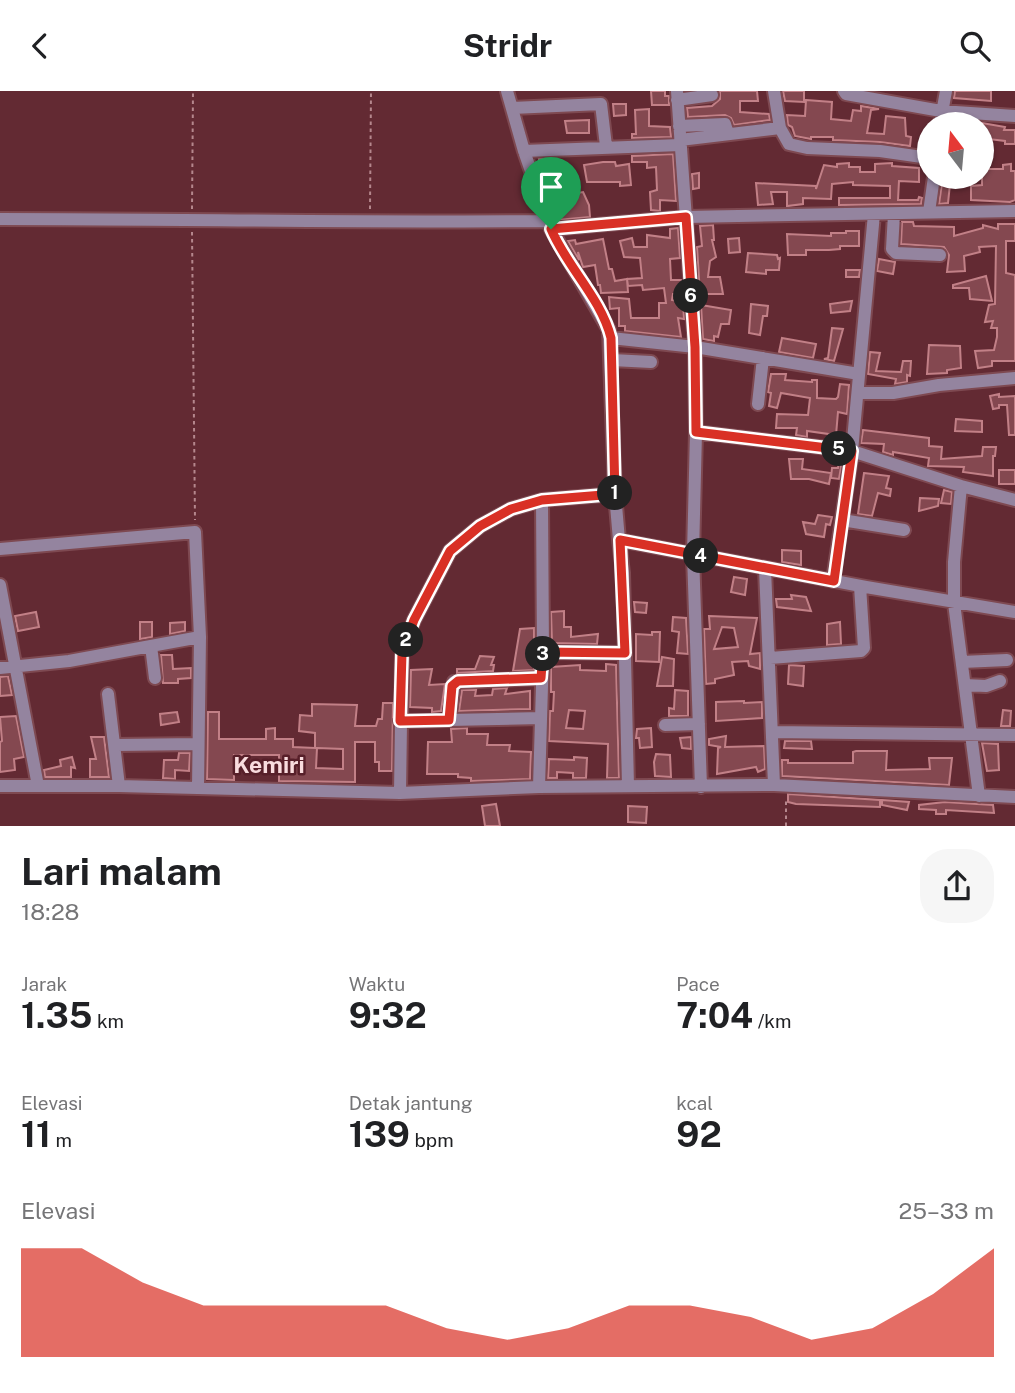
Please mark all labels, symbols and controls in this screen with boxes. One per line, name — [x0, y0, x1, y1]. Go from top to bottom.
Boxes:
icon: back — [21, 27, 59, 65]
text: Stridr — [463, 27, 552, 64]
icon: search — [956, 27, 994, 65]
north arrow — [917, 112, 994, 189]
map controls — [917, 112, 994, 189]
pin — [521, 157, 581, 229]
icon: arrive — [532, 168, 570, 206]
pin: 6 — [674, 279, 708, 313]
text: 6 — [684, 284, 697, 306]
pin: 5 — [822, 431, 856, 467]
text: 5 — [832, 437, 845, 459]
pin: 1 — [598, 475, 632, 511]
text: 1 — [610, 481, 619, 503]
pin: 4 — [684, 539, 718, 573]
text: 4 — [694, 544, 707, 566]
pin: 2 — [388, 623, 424, 657]
text: 2 — [399, 628, 412, 650]
pin: 3 — [526, 637, 560, 671]
text: 3 — [536, 642, 549, 664]
district label: Kemiri — [233, 751, 305, 778]
text: Lari malam — [21, 849, 222, 894]
button: share — [920, 849, 994, 923]
text: 18:28 — [21, 898, 80, 925]
text: Jarak — [21, 973, 67, 995]
text: Waktu — [349, 973, 405, 995]
text: Pace — [676, 973, 720, 995]
text: 1.35 — [21, 995, 92, 1036]
text: 9:32 — [349, 995, 427, 1036]
text: 7:04 — [676, 995, 753, 1036]
text: km — [92, 1010, 124, 1032]
text: /km — [753, 1010, 791, 1032]
text: Elevasi — [21, 1092, 82, 1114]
text: Detak jantung — [349, 1092, 473, 1114]
text: kcal — [676, 1092, 713, 1114]
text: 11 — [21, 1114, 51, 1155]
text: 139 — [349, 1114, 410, 1155]
text: 92 — [676, 1114, 722, 1155]
text: m — [51, 1129, 72, 1151]
text: bpm — [410, 1129, 454, 1151]
text: Elevasi — [21, 1197, 95, 1224]
text: 25–33 m — [898, 1197, 994, 1224]

